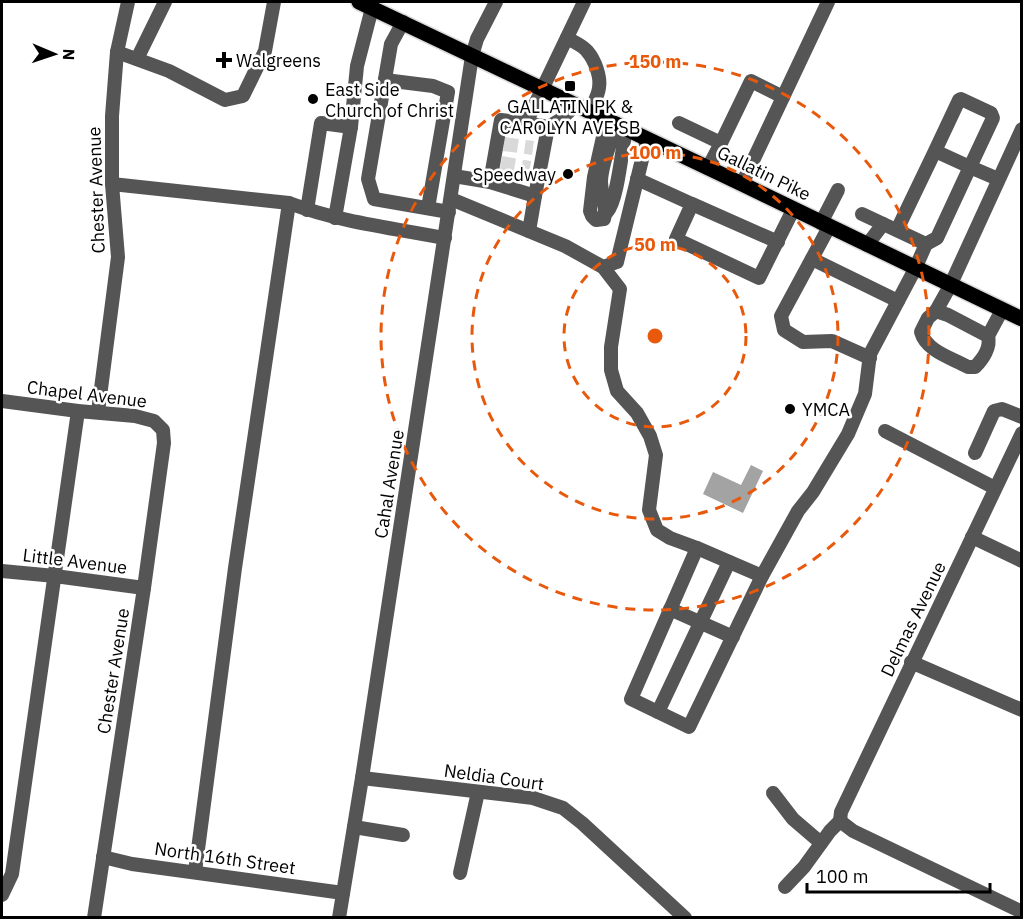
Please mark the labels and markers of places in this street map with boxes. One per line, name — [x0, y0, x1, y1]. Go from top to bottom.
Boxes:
place label: Walgreens — [236, 49, 321, 72]
marker: Walgreens — [217, 53, 231, 67]
place label: East Side Church of Christ — [325, 78, 454, 122]
marker: GALLATIN PK & CAROLYN AVE SB — [563, 79, 577, 93]
marker: East Side Church of Christ — [306, 92, 320, 106]
place label: GALLATIN PK & CAROLYN AVE SB — [500, 95, 640, 139]
place label: Speedway — [473, 163, 556, 186]
marker: Speedway — [561, 167, 575, 181]
centre of rings — [645, 326, 665, 346]
place label: YMCA — [802, 398, 850, 421]
marker: YMCA — [783, 402, 797, 416]

